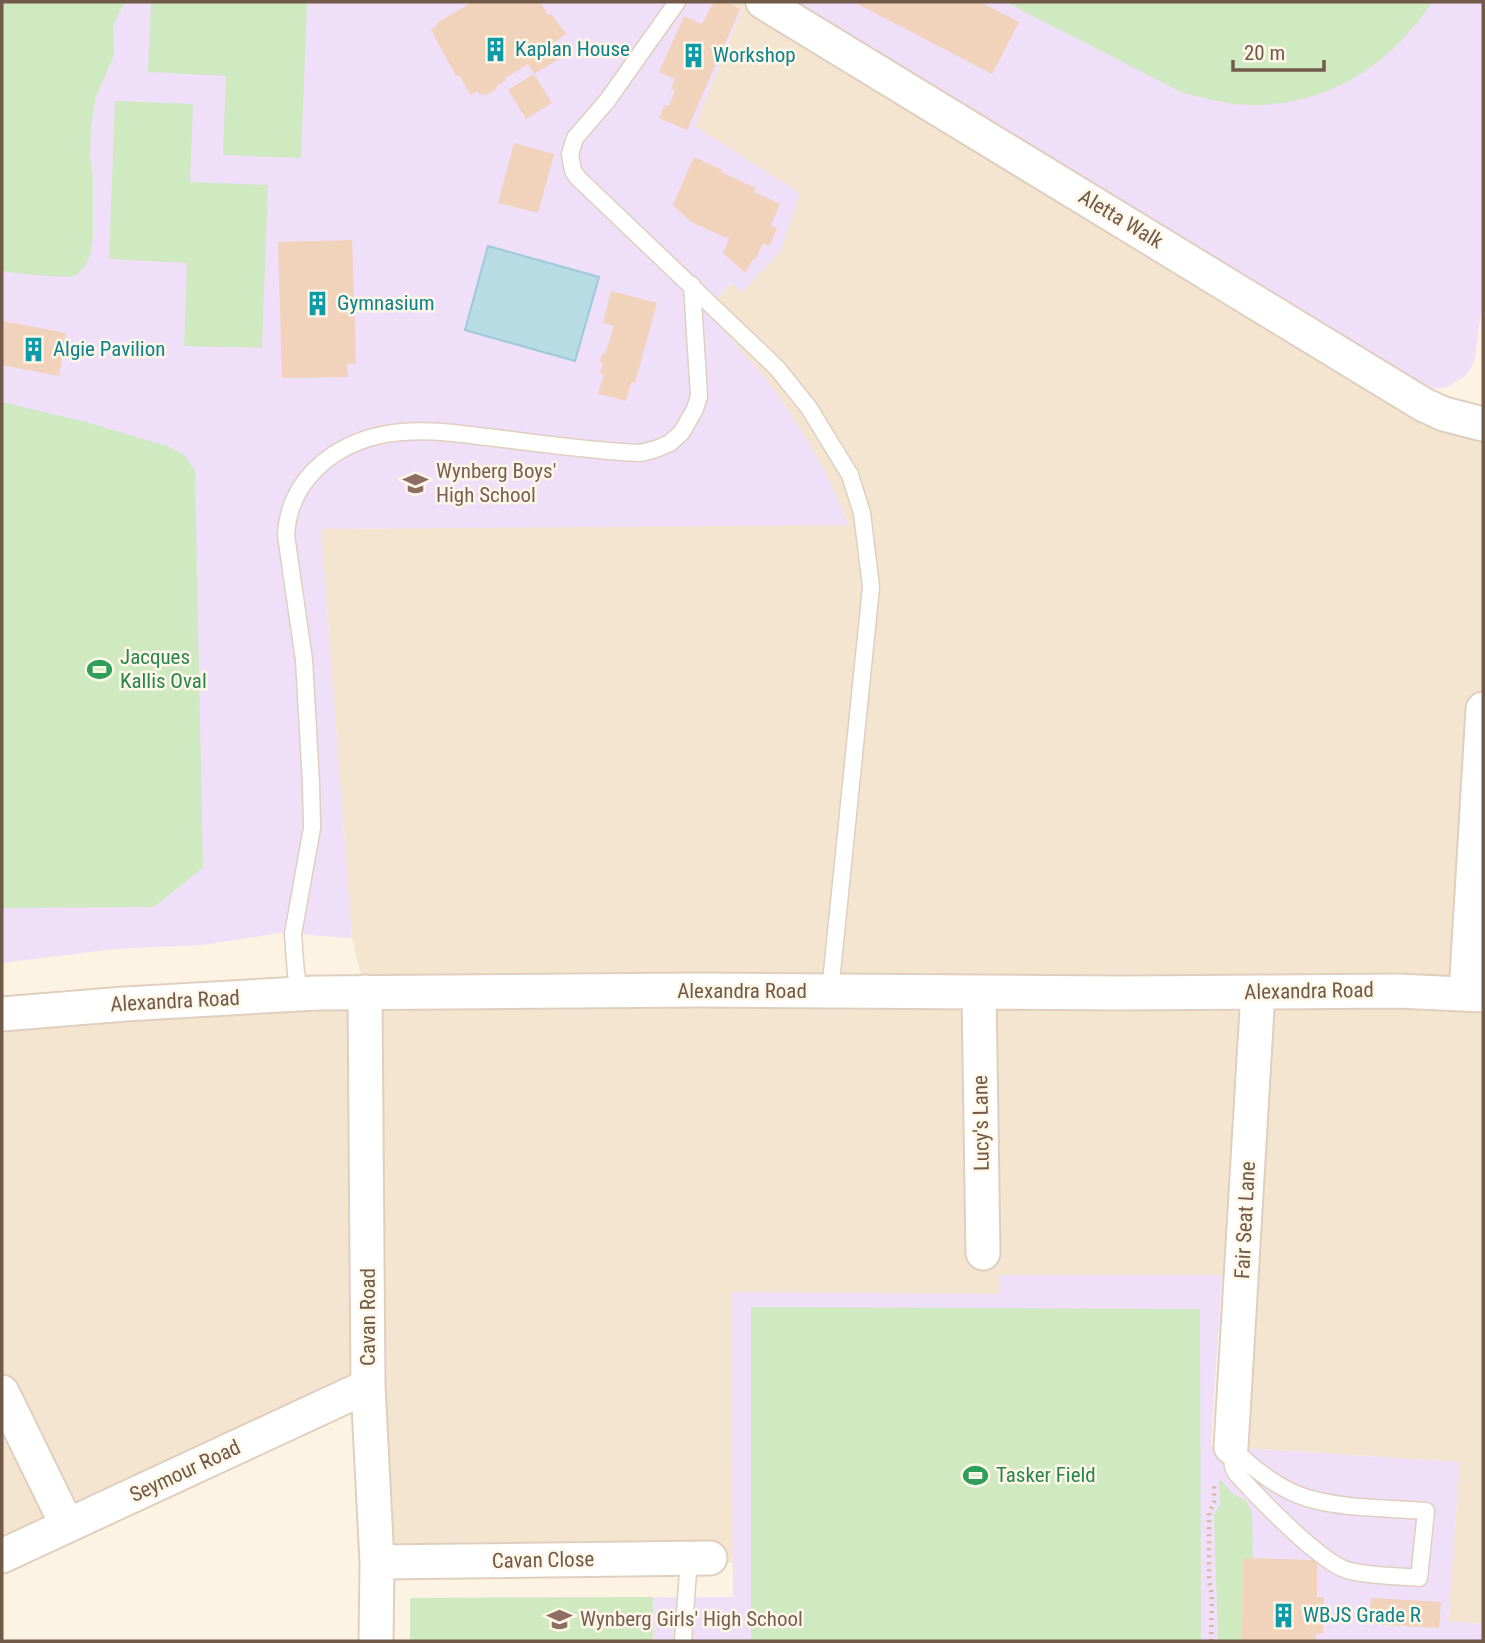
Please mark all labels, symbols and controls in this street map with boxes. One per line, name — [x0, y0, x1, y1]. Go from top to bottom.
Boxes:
scale bar — [1233, 28, 1324, 72]
building icon: Kaplan House — [481, 35, 509, 63]
place label: Kaplan House — [515, 37, 630, 61]
building icon: Workshop — [679, 41, 707, 69]
text: 20 m — [1244, 41, 1285, 65]
place label: Workshop — [713, 43, 796, 67]
street label: Aletta Walk — [1074, 184, 1168, 254]
building icon: Gymnasium — [303, 289, 331, 317]
place label: Gymnasium — [337, 291, 435, 315]
building icon: Algie Pavilion — [19, 335, 47, 363]
place label: Algie Pavilion — [53, 337, 165, 361]
place label: Wynberg Boys' High School — [436, 459, 556, 507]
school or university icon: Wynberg Boys' High School — [402, 469, 430, 497]
place label: Jacques Kallis Oval — [120, 645, 207, 693]
sports icon: Jacques Kallis Oval — [86, 655, 114, 683]
street label: Alexandra Road — [1244, 978, 1374, 1004]
street label: Alexandra Road — [677, 979, 807, 1003]
street label: Alexandra Road — [110, 986, 240, 1016]
street label: Lucy's Lane — [968, 1075, 994, 1171]
street label: Fair Seat Lane — [1230, 1160, 1260, 1279]
street label: Cavan Road — [356, 1268, 380, 1366]
street label: Seymour Road — [126, 1435, 244, 1507]
sports icon: Tasker Field — [962, 1461, 990, 1489]
place label: Tasker Field — [996, 1463, 1096, 1487]
street label: Cavan Close — [492, 1547, 595, 1573]
building icon: WBJS Grade R — [1269, 1601, 1297, 1629]
place label: WBJS Grade R — [1303, 1603, 1421, 1627]
school or university icon: Wynberg Girls' High School — [546, 1605, 574, 1633]
place label: Wynberg Girls' High School — [580, 1607, 803, 1631]

